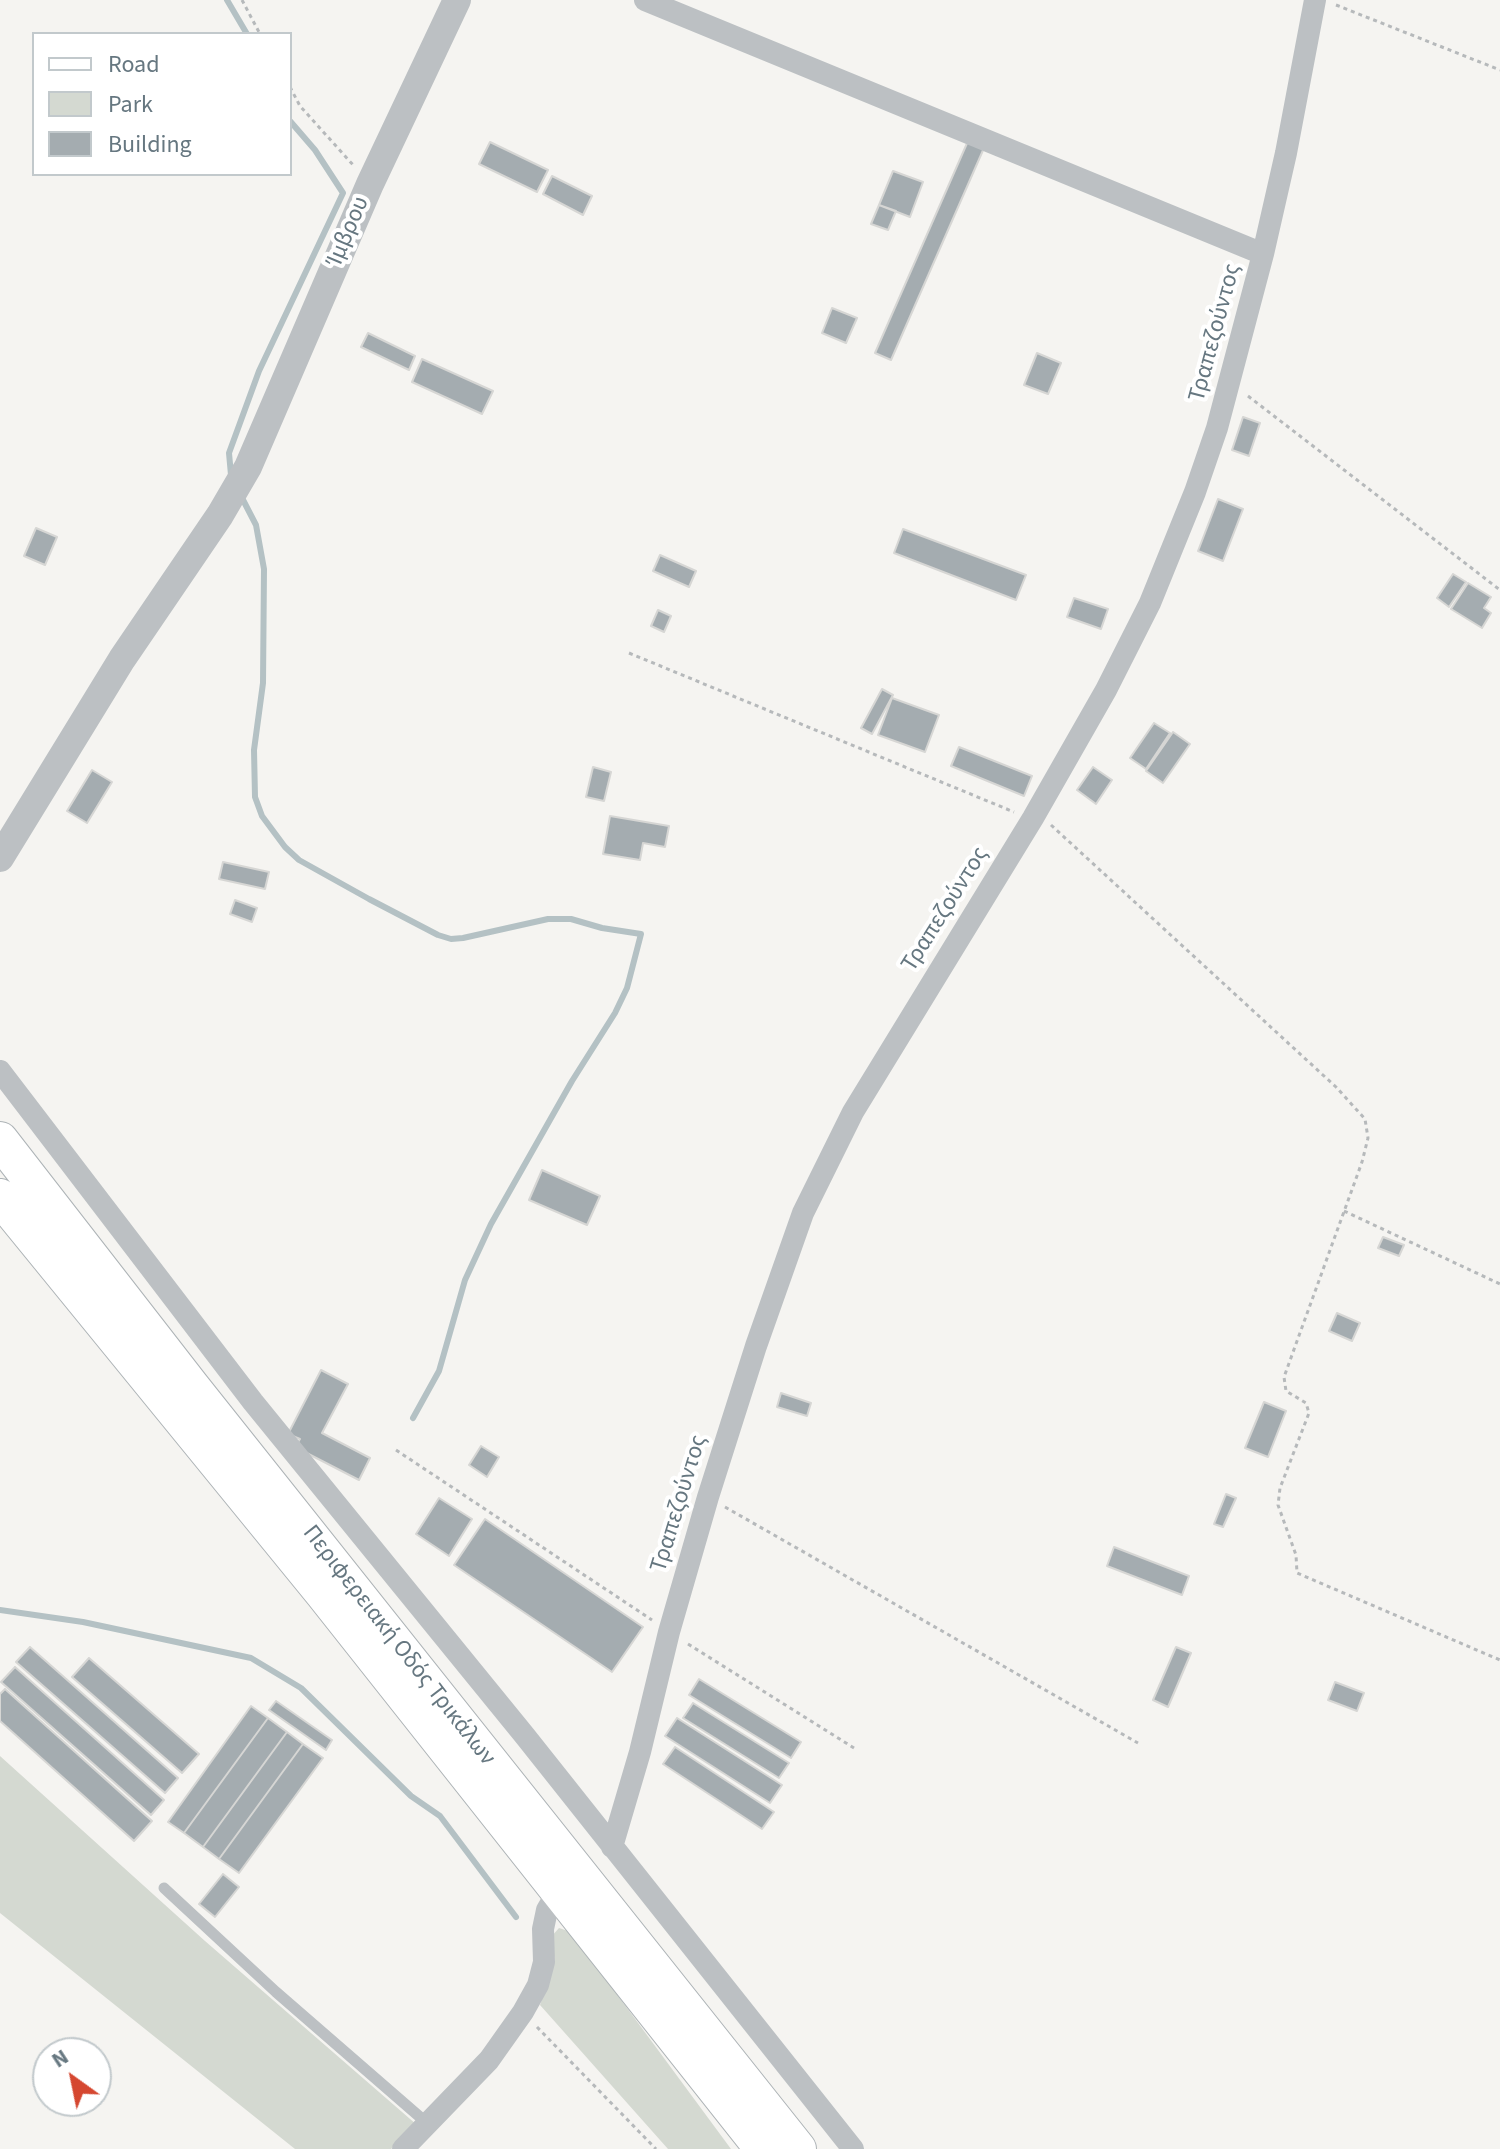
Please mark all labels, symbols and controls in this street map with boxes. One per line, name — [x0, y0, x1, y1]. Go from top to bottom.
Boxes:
legend — [32, 32, 292, 176]
text: Road — [108, 47, 160, 82]
text: Park — [108, 87, 153, 122]
text: Building — [108, 127, 192, 162]
street label: Ίμβρου — [321, 193, 377, 271]
street label: Τραπεζούντος — [1184, 261, 1248, 405]
street label: Τραπεζούντος — [896, 842, 996, 978]
street label: Τραπεζούντος — [646, 1432, 714, 1576]
street label: Περιφερειακή Οδός Τρικάλων — [295, 1520, 501, 1772]
north arrow — [32, 2037, 112, 2117]
text: N — [45, 2041, 75, 2076]

